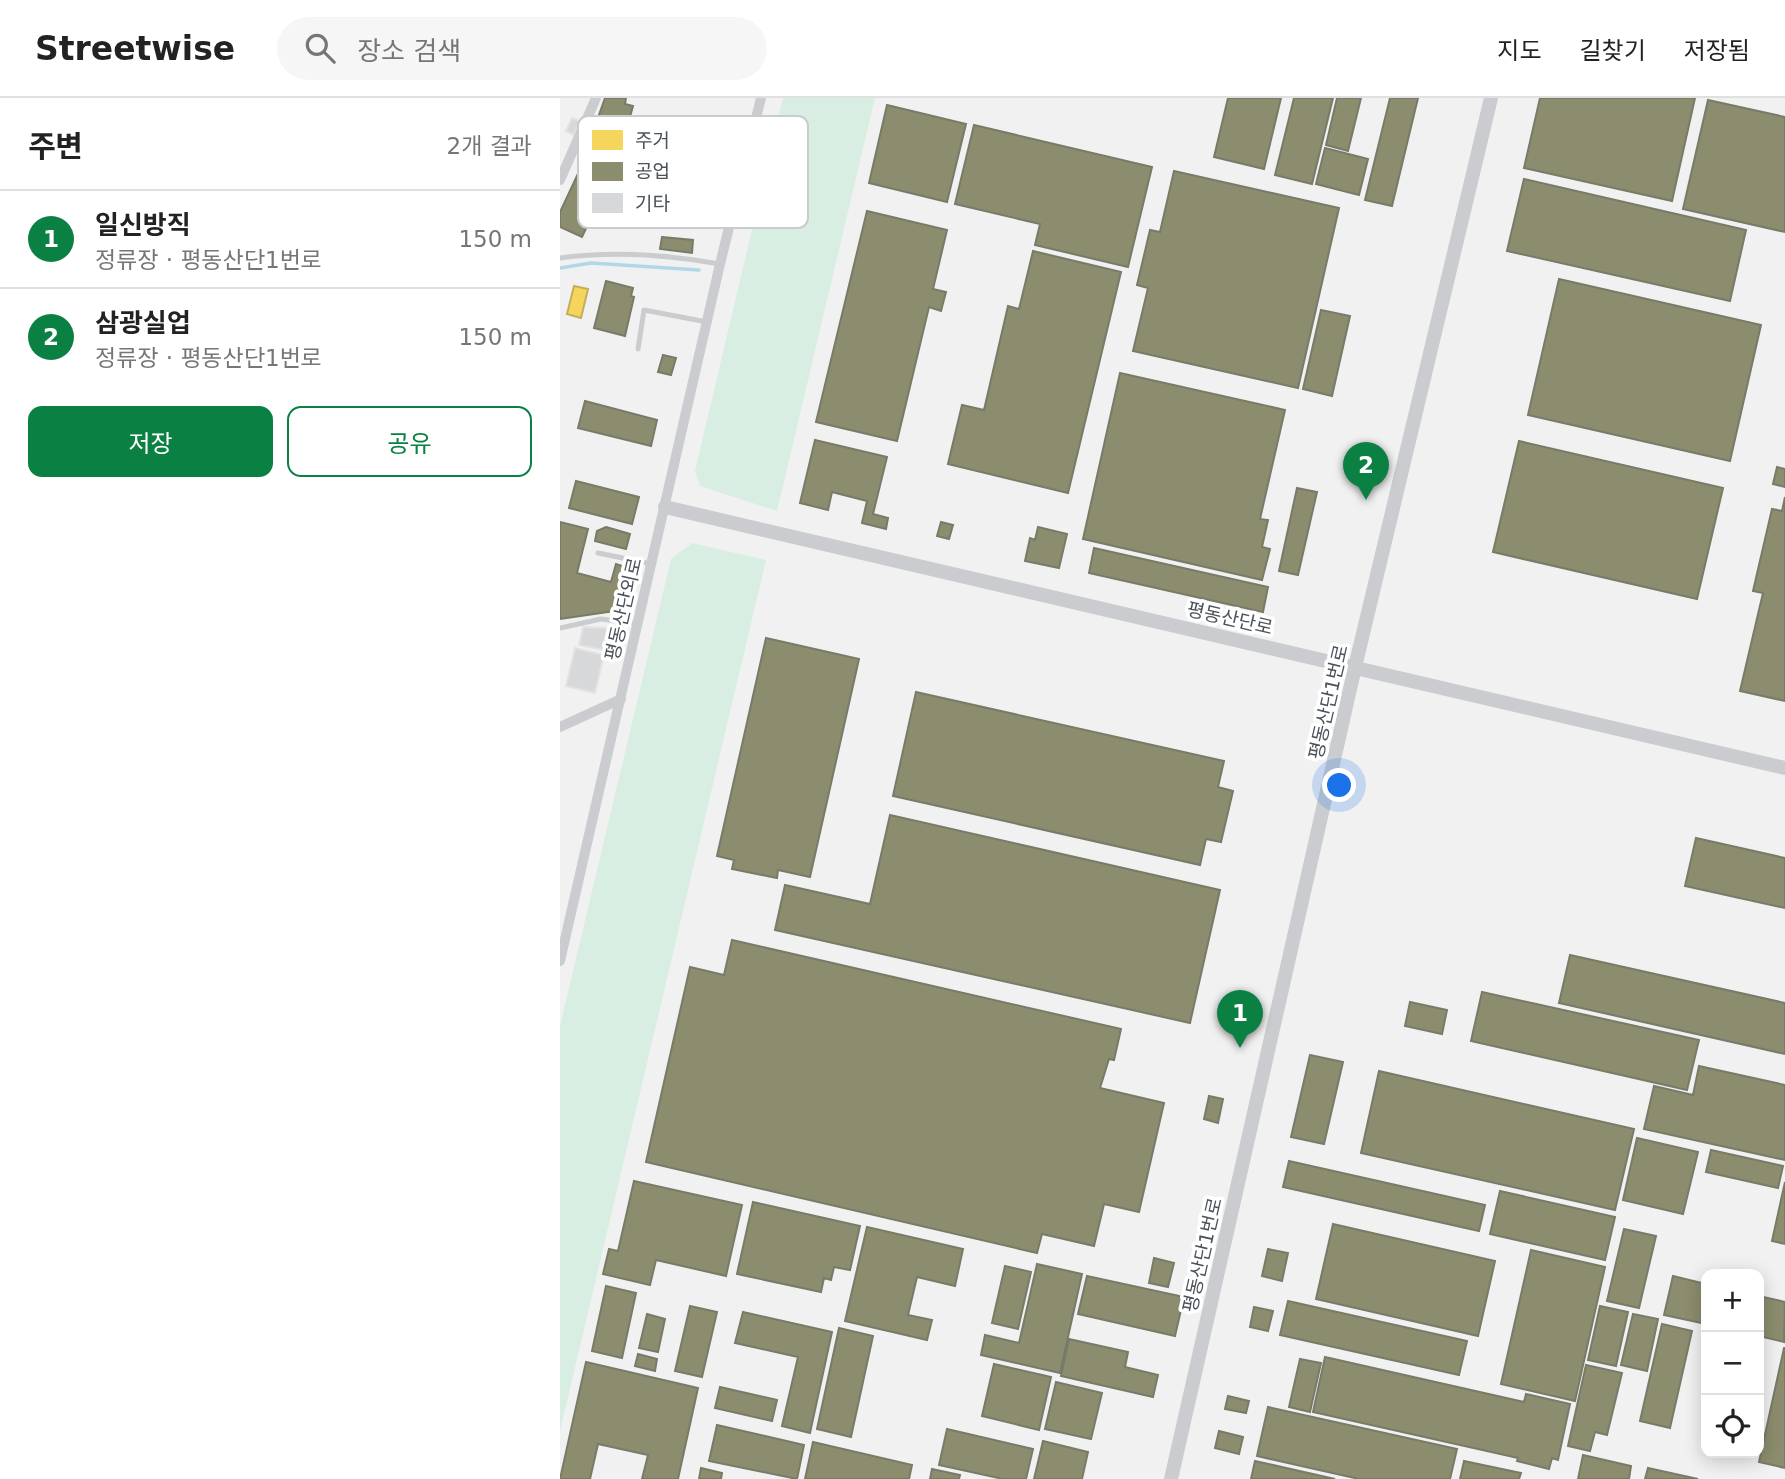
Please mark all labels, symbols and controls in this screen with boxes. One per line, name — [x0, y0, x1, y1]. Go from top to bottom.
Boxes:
search box — [277, 17, 767, 80]
text: Streetwise — [35, 29, 235, 68]
icon: search — [301, 29, 339, 67]
text: 장소 검색 — [357, 36, 461, 66]
text: 지도 — [1497, 37, 1542, 65]
text: 길찾기 — [1580, 37, 1646, 65]
text: 저장됨 — [1684, 37, 1750, 65]
legend — [578, 116, 808, 228]
text: 주변 — [28, 129, 83, 164]
text: 주거 — [635, 129, 670, 151]
text: 2개 결과 — [447, 133, 532, 159]
text: 공업 — [635, 160, 670, 182]
text: 기타 — [635, 192, 670, 214]
text: 일신방직 — [95, 210, 191, 240]
text: 1 — [43, 226, 59, 252]
text: 150 m — [458, 226, 532, 252]
text: 정류장 · 평동산단1번로 — [95, 247, 322, 273]
text: 삼광실업 — [95, 308, 191, 338]
text: 2 — [43, 324, 59, 350]
text: 150 m — [458, 324, 532, 350]
text: 정류장 · 평동산단1번로 — [95, 345, 322, 371]
button: 저장 — [28, 406, 273, 477]
button: 공유 — [287, 406, 532, 477]
pin: 2 — [1343, 442, 1389, 500]
street label: 평동산단외로 — [600, 555, 646, 663]
street label: 평동산단로 — [1185, 597, 1275, 639]
street label: 평동산단1번로 — [1304, 643, 1352, 761]
your location — [1322, 768, 1356, 802]
pin: 1 — [1217, 990, 1263, 1048]
street label: 평동산단1번로 — [1178, 1196, 1226, 1314]
map controls — [1701, 1269, 1764, 1458]
button: + — [1701, 1269, 1764, 1332]
button: − — [1701, 1332, 1764, 1395]
button: locate — [1701, 1395, 1764, 1458]

